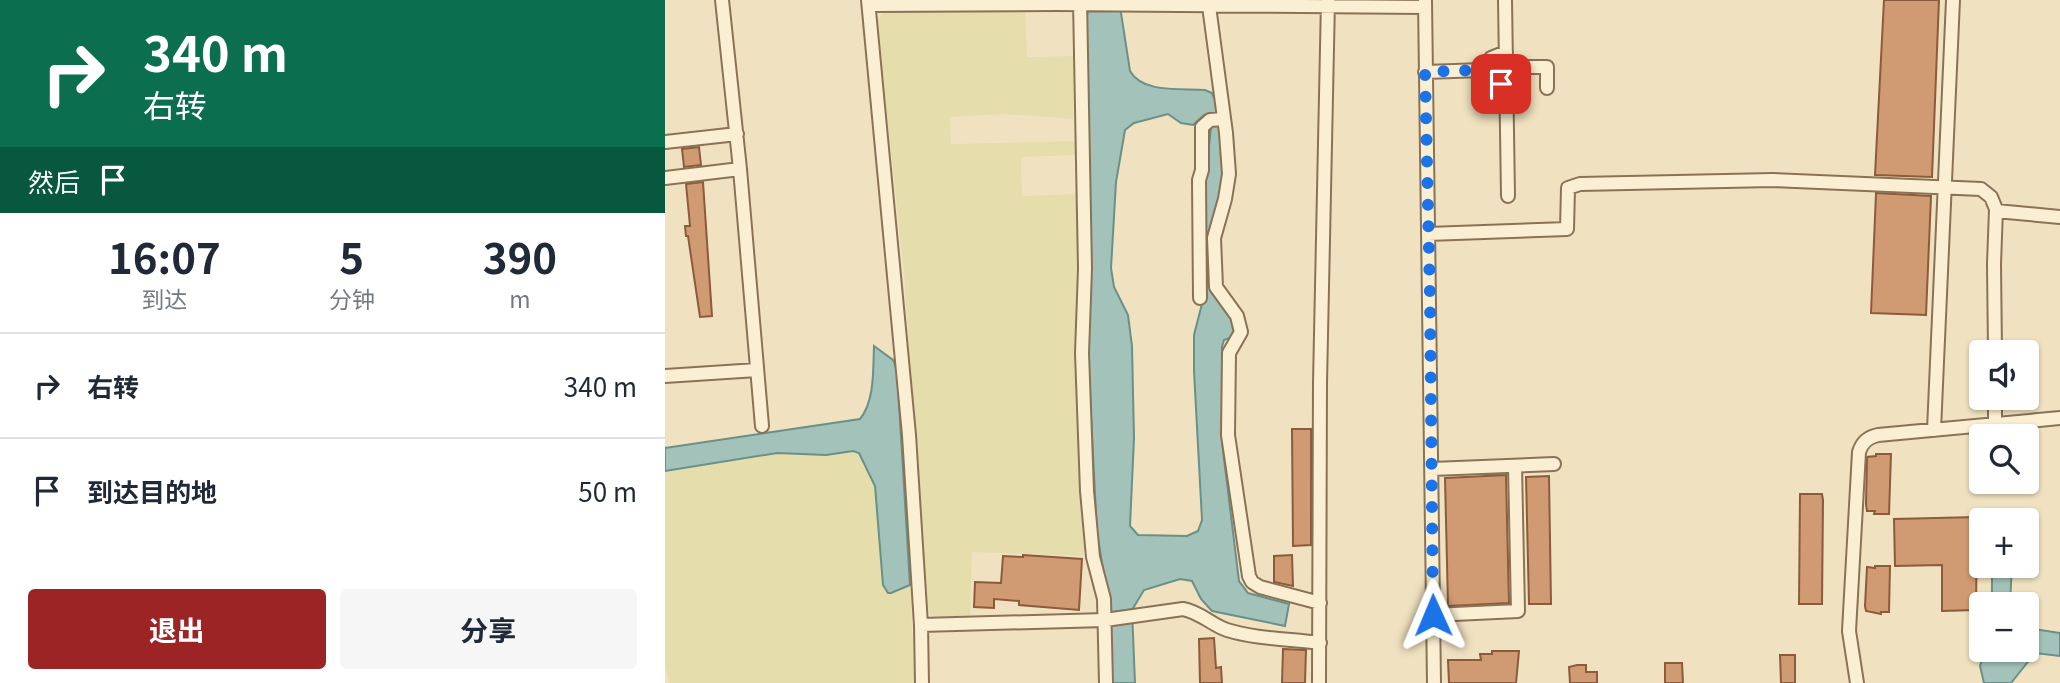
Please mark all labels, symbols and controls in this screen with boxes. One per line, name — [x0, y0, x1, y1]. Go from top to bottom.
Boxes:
text: 340 m — [143, 15, 288, 86]
icon: right — [28, 28, 119, 119]
pin — [1471, 54, 1531, 114]
icon: arrive — [1482, 65, 1520, 103]
text: 右转 — [143, 81, 207, 127]
icon: arrive — [94, 161, 132, 199]
text: 然后 — [28, 162, 80, 199]
text: 16:07 — [108, 225, 221, 286]
text: 5 — [339, 225, 364, 286]
text: 390 — [483, 225, 557, 286]
text: 到达 — [141, 281, 187, 315]
text: 分钟 — [329, 281, 375, 315]
text: m — [509, 281, 531, 315]
map controls — [1969, 340, 2039, 662]
button: sound — [1969, 340, 2039, 410]
icon: right — [28, 367, 66, 405]
text: 右转 — [87, 367, 139, 404]
text: 340 m — [564, 367, 637, 404]
button: search — [1969, 424, 2039, 494]
icon: arrive — [28, 472, 66, 510]
text: 到达目的地 — [87, 472, 217, 509]
text: 50 m — [578, 472, 637, 509]
button: + — [1969, 508, 2039, 578]
position arrow — [1396, 578, 1470, 652]
button: 退出 — [28, 589, 326, 669]
button: 分享 — [340, 589, 637, 669]
button: − — [1969, 592, 2039, 662]

